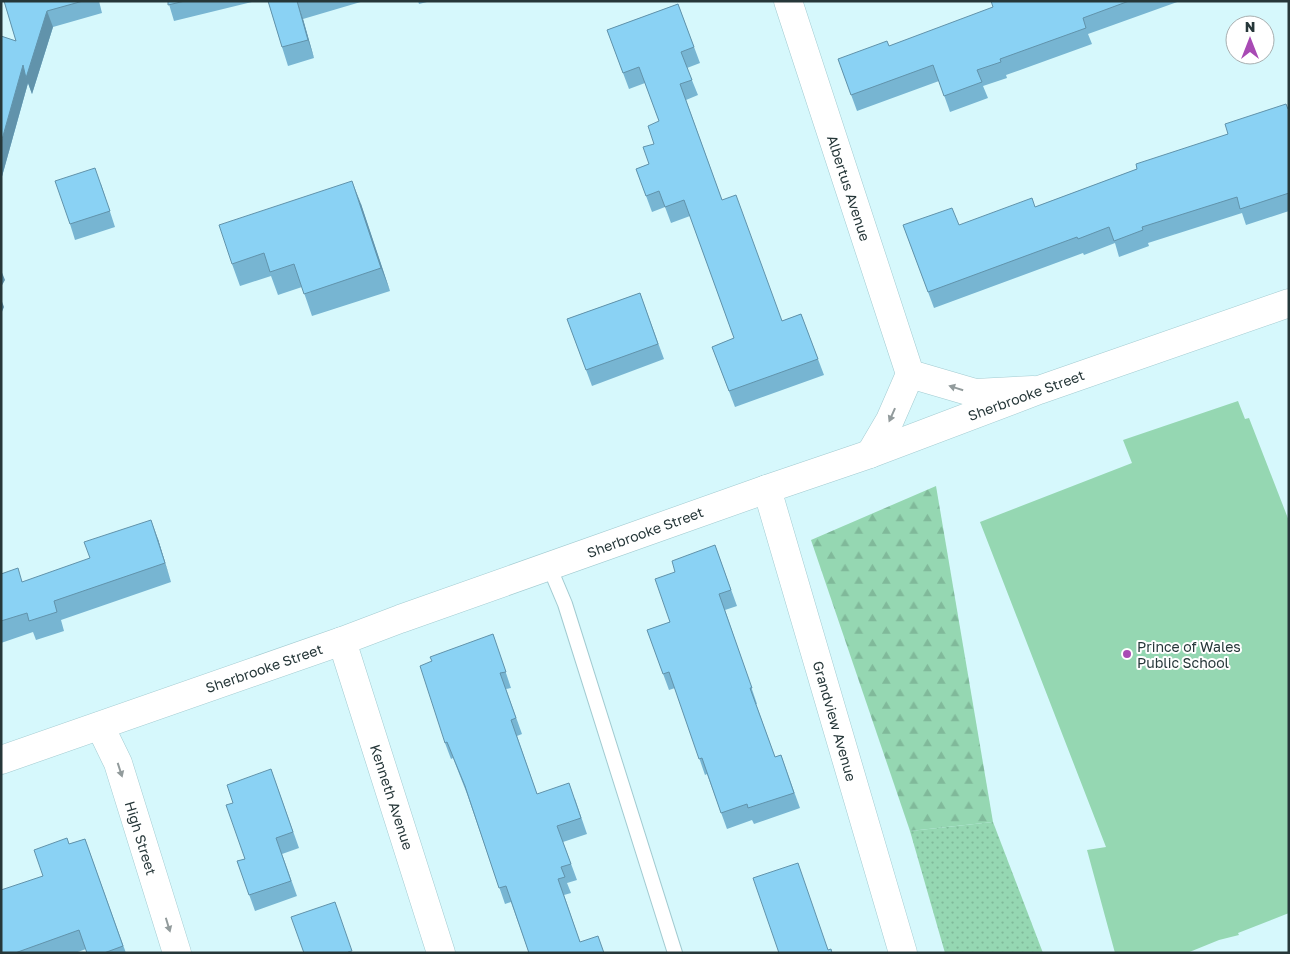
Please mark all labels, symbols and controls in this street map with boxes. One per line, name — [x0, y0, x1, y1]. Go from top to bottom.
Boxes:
north arrow — [1225, 15, 1275, 65]
text: N — [1245, 18, 1255, 35]
street label: Albertus Avenue — [824, 133, 874, 243]
street label: Sherbrooke Street — [965, 366, 1087, 424]
one-way arrow — [949, 383, 964, 391]
one-way arrow — [887, 408, 895, 422]
street label: Sherbrooke Street — [584, 503, 706, 561]
place label: Prince of Wales Public School — [1137, 638, 1241, 671]
street label: Sherbrooke Street — [203, 640, 325, 696]
marker: Prince of Wales Public School — [1121, 648, 1133, 660]
street label: Grandview Avenue — [810, 659, 860, 783]
street label: Kenneth Avenue — [367, 742, 417, 852]
one-way arrow — [116, 763, 124, 778]
street label: High Street — [122, 799, 160, 877]
one-way arrow — [165, 918, 173, 933]

